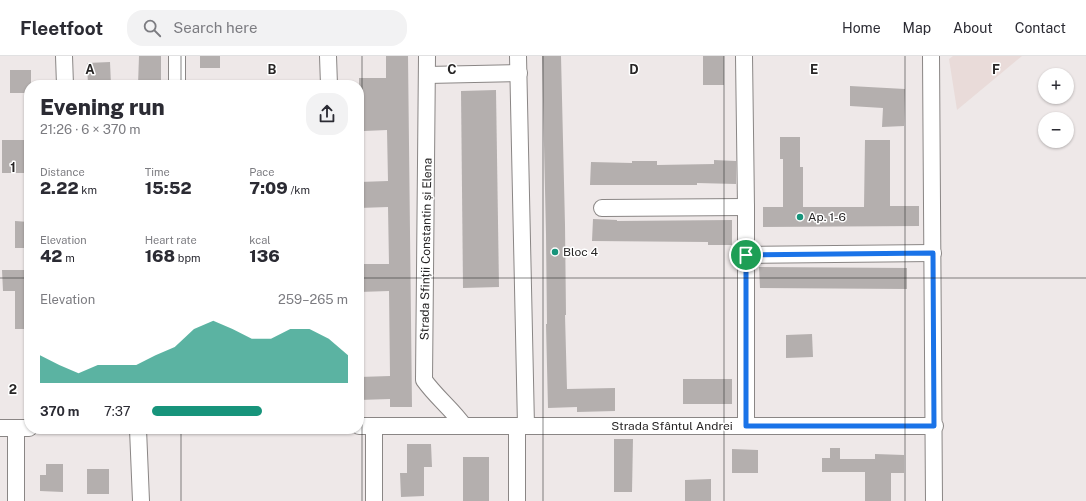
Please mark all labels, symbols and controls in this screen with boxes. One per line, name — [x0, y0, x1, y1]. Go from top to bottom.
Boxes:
search box — [127, 10, 407, 46]
text: Fleetfoot — [20, 17, 103, 39]
icon: search — [141, 17, 163, 39]
text: Search here — [173, 19, 257, 36]
text: Home — [842, 20, 881, 36]
text: Map — [903, 20, 931, 36]
text: About — [953, 20, 993, 36]
text: Contact — [1015, 20, 1066, 36]
text: A — [85, 62, 95, 77]
text: B — [268, 62, 277, 77]
text: C — [447, 62, 457, 77]
text: D — [629, 62, 639, 77]
text: E — [810, 62, 818, 77]
text: F — [992, 62, 1000, 77]
map controls — [1038, 68, 1074, 148]
button: + — [1038, 68, 1074, 104]
button: share — [306, 93, 348, 135]
text: Evening run — [40, 94, 165, 120]
button: − — [1038, 112, 1074, 148]
text: 21:26 · 6 × 370 m — [40, 122, 141, 137]
street label: Strada Sfinții Constantin și Elena — [417, 158, 435, 340]
text: 1 — [10, 160, 16, 175]
text: Distance — [40, 166, 85, 178]
text: Time — [145, 166, 170, 178]
text: Pace — [249, 166, 274, 178]
text: 2.22 — [40, 178, 79, 198]
text: 15:52 — [145, 178, 192, 198]
text: 7:09 — [249, 178, 288, 198]
text: km — [79, 184, 97, 196]
text: /km — [288, 184, 310, 196]
place label: Ap. 1-6 — [808, 210, 846, 224]
marker: Ap. 1-6 — [795, 212, 805, 222]
text: Elevation — [40, 234, 87, 246]
text: Heart rate — [145, 234, 197, 246]
text: kcal — [249, 234, 271, 246]
pin — [729, 238, 763, 272]
icon: arrive — [735, 244, 757, 266]
place label: Bloc 4 — [563, 245, 599, 259]
text: 42 — [40, 246, 62, 266]
text: 168 — [145, 246, 175, 266]
text: 136 — [249, 246, 280, 266]
marker: Bloc 4 — [550, 247, 560, 257]
text: m — [62, 252, 75, 264]
text: bpm — [175, 252, 201, 264]
text: Elevation — [40, 292, 95, 307]
text: 259–265 m — [278, 292, 348, 307]
text: 2 — [9, 382, 17, 397]
text: 370 m — [40, 404, 79, 419]
text: 7:37 — [104, 404, 131, 419]
street label: Strada Sfântul Andrei — [611, 419, 733, 433]

